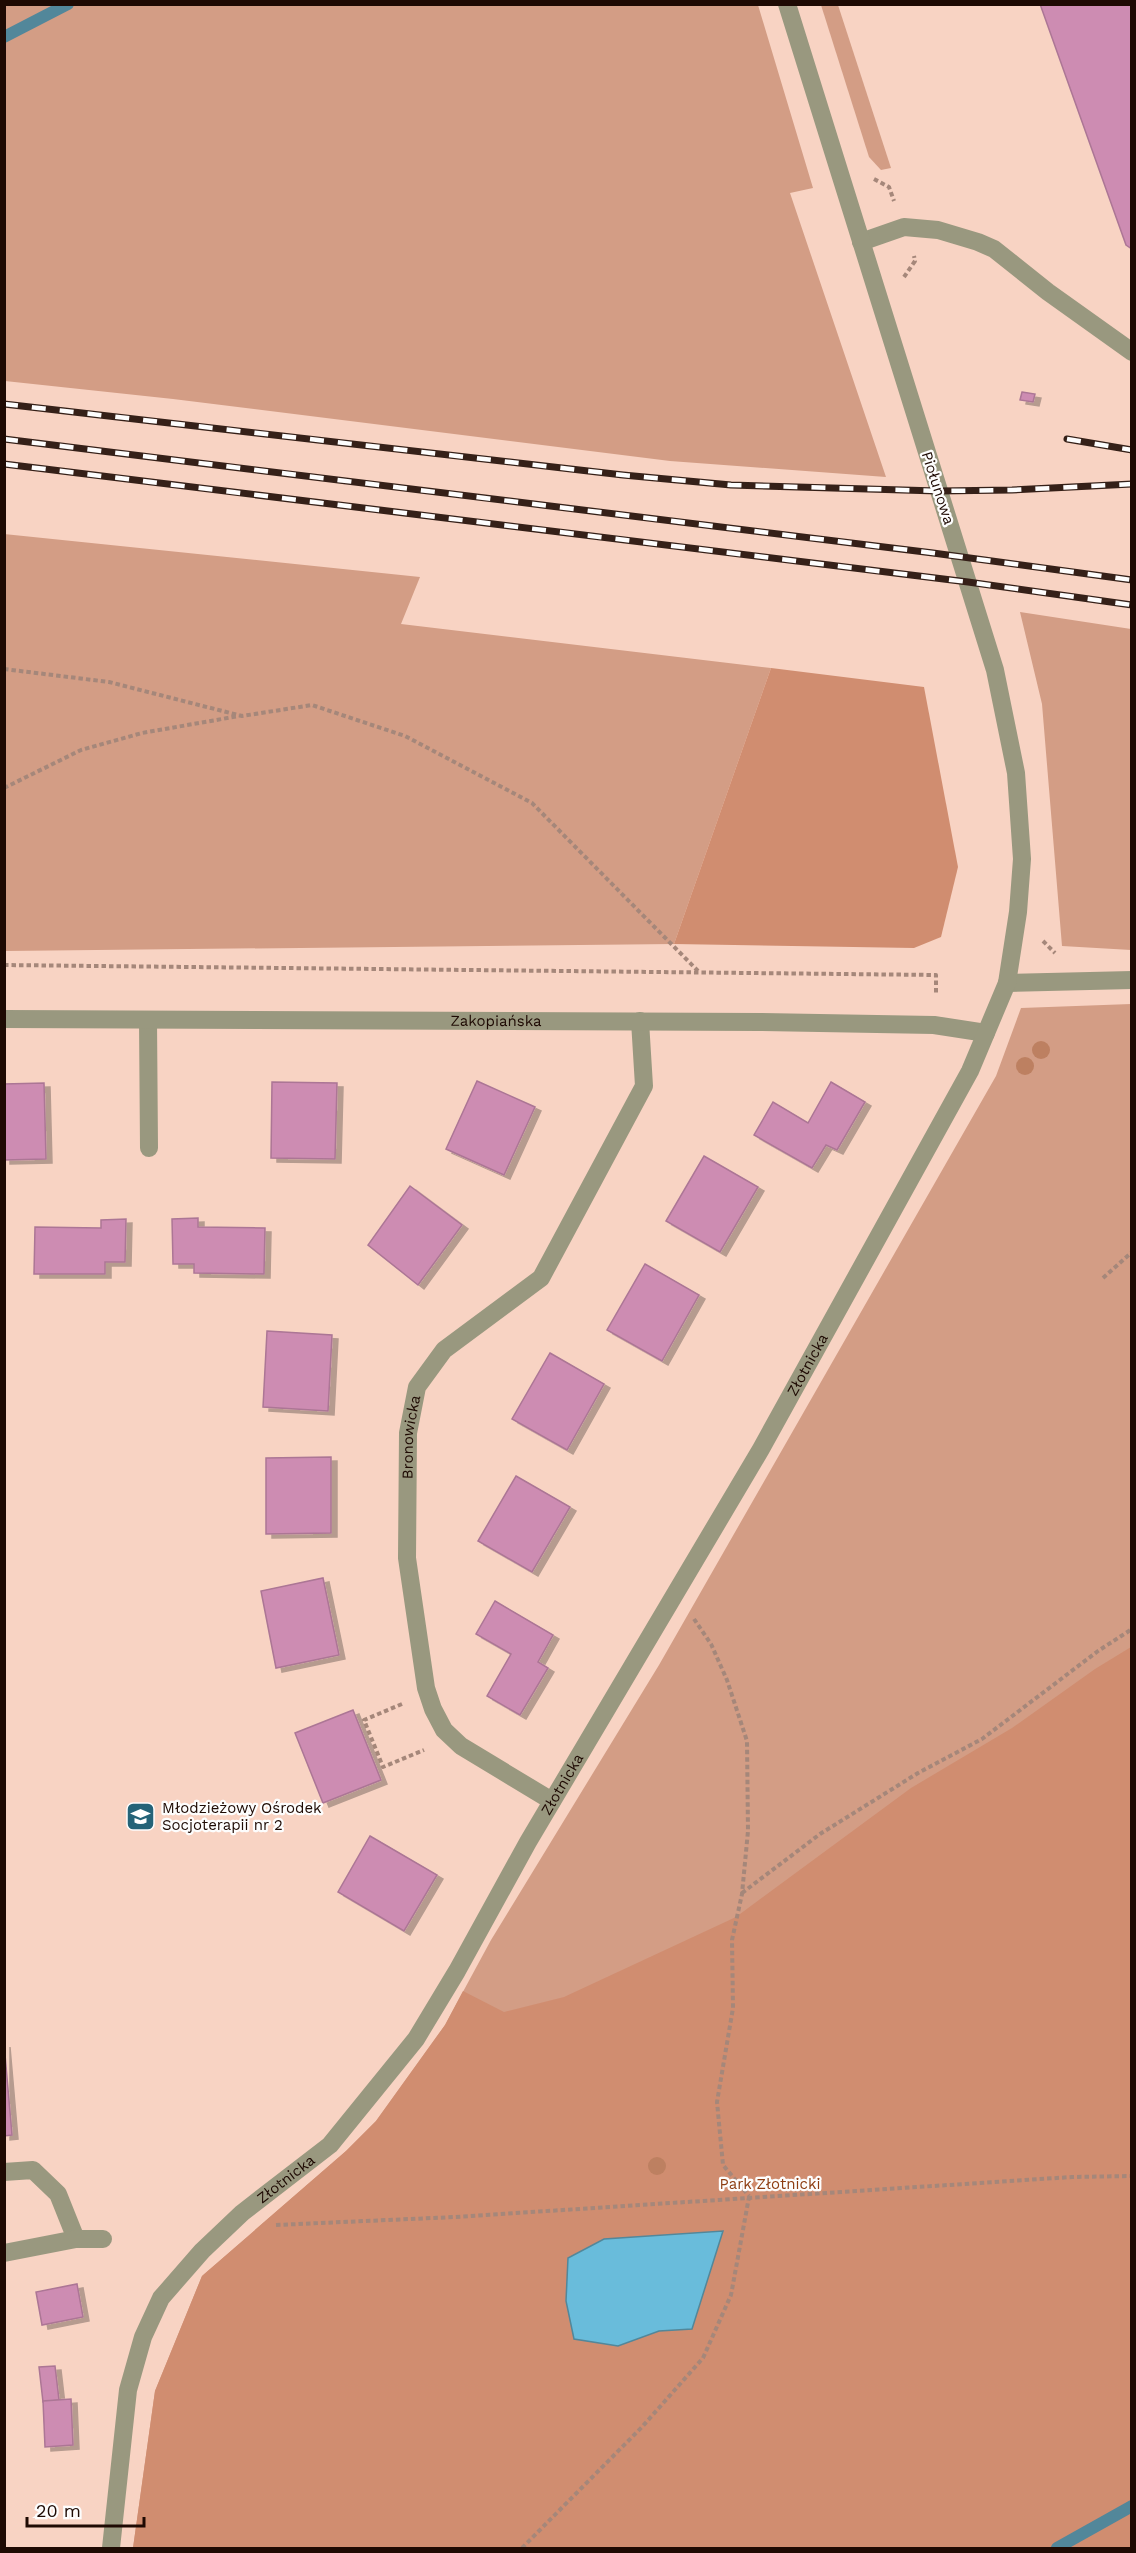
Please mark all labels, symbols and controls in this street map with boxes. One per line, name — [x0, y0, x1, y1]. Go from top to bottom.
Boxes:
street label: Piołunowa — [918, 449, 958, 527]
street label: Zakopiańska — [450, 1012, 542, 1030]
street label: Złotnicka — [783, 1330, 832, 1399]
street label: Bronowicka — [399, 1393, 424, 1479]
street label: Złotnicka — [537, 1750, 588, 1818]
place label: Młodzieżowy Ośrodek Socjoterapii nr 2 — [162, 1799, 322, 1834]
school or university icon: Młodzieżowy Ośrodek Socjoterapii nr 2 — [125, 1801, 157, 1833]
street label: Złotnicka — [253, 2151, 319, 2207]
park label: Park Złotnicki — [720, 2175, 820, 2193]
scale bar — [27, 2490, 144, 2528]
text: 20 m — [36, 2500, 81, 2521]

